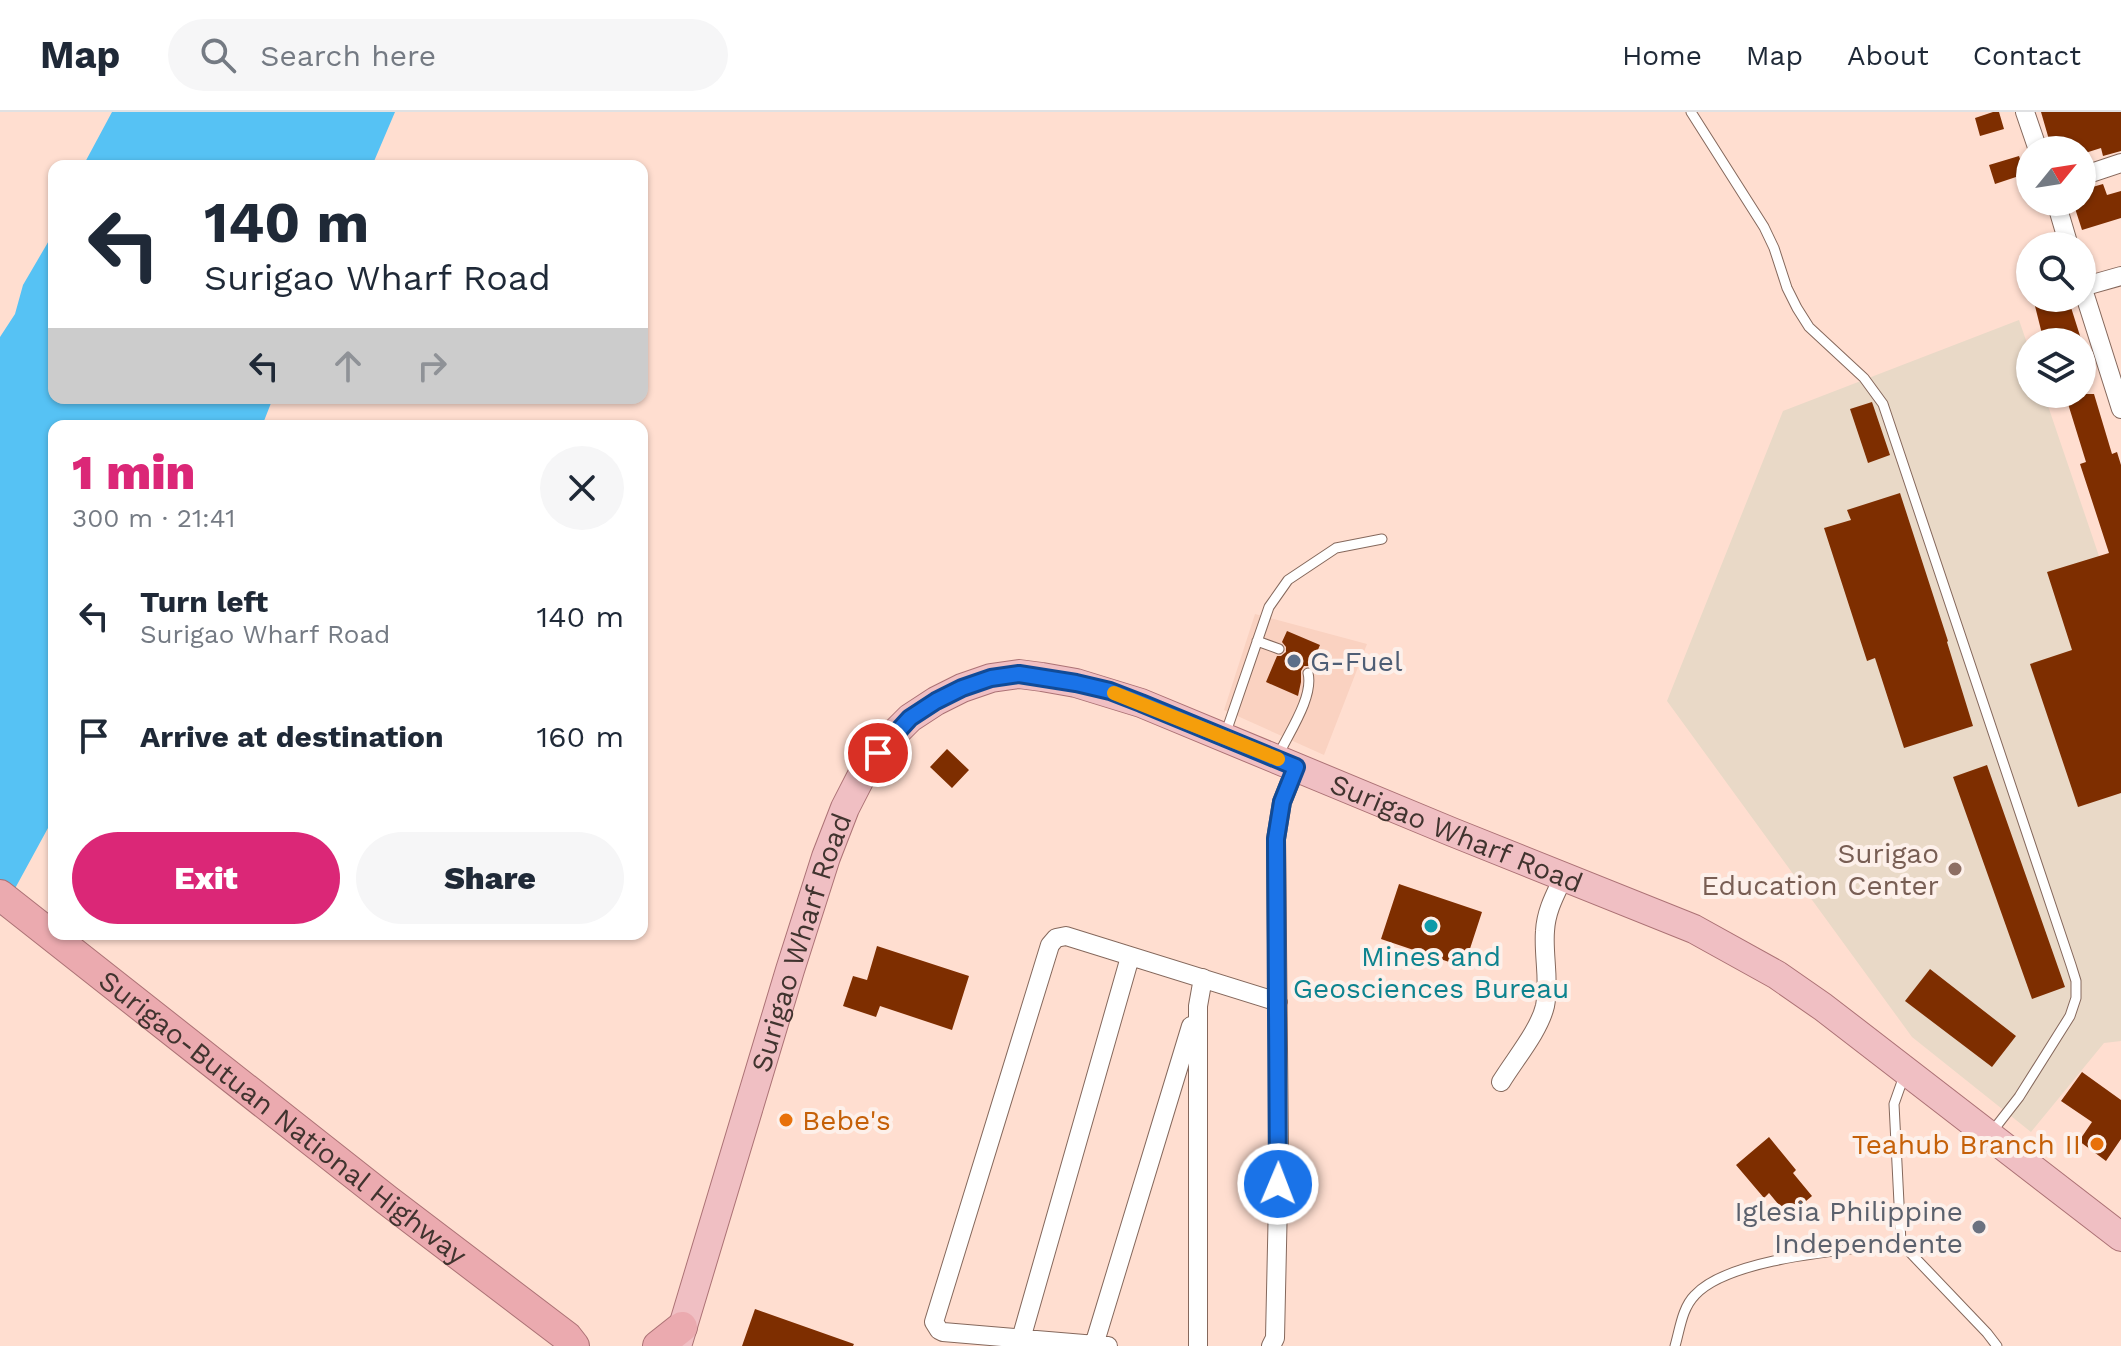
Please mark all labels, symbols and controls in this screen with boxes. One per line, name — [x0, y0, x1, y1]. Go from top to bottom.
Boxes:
search box — [168, 19, 728, 91]
text: Map — [40, 33, 120, 77]
icon: search — [196, 33, 240, 77]
text: Search here — [260, 38, 436, 73]
text: Home — [1622, 39, 1702, 72]
text: Map — [1746, 39, 1803, 72]
text: About — [1847, 39, 1929, 72]
text: Contact — [1973, 39, 2081, 72]
north arrow — [2016, 136, 2096, 216]
map controls — [2016, 136, 2096, 408]
text: 140 m — [204, 190, 369, 256]
icon: left — [72, 192, 176, 296]
button: search — [2016, 232, 2096, 312]
text: Surigao Wharf Road — [204, 257, 551, 299]
button: layers — [2016, 328, 2096, 408]
icon: left — [242, 344, 286, 388]
icon: ahead — [326, 344, 370, 388]
icon: right — [410, 344, 454, 388]
text: 1 min — [72, 444, 195, 501]
button: close — [540, 446, 624, 530]
text: 300 m · 21:41 — [72, 503, 235, 533]
text: Turn left — [140, 584, 268, 619]
icon: left — [72, 594, 116, 638]
text: 140 m — [536, 599, 624, 634]
text: Surigao Wharf Road — [140, 619, 390, 649]
place label: G-Fuel — [1310, 645, 1403, 678]
marker: G-Fuel — [1285, 652, 1303, 670]
icon: arrive — [72, 714, 116, 758]
text: Arrive at destination — [140, 719, 444, 754]
text: 160 m — [537, 719, 624, 754]
pin — [844, 719, 912, 787]
icon: arrive — [856, 731, 900, 775]
street label: Surigao Wharf Road — [1325, 767, 1588, 900]
street label: Surigao Wharf Road — [744, 809, 858, 1076]
button: Exit — [72, 832, 340, 924]
button: Share — [356, 832, 624, 924]
place label: Surigao Education Center — [1701, 837, 1939, 902]
marker: Surigao Education Center — [1946, 860, 1964, 878]
marker: Mines and Geosciences Bureau — [1422, 917, 1440, 935]
place label: Mines and Geosciences Bureau — [1293, 940, 1569, 1005]
street label: Surigao-Butuan National Highway — [92, 964, 474, 1272]
place label: Bebe's — [802, 1104, 891, 1137]
marker: Bebe's — [777, 1111, 795, 1129]
place label: Teahub Branch II — [1852, 1128, 2081, 1161]
marker: Teahub Branch II — [2088, 1135, 2106, 1153]
position arrow — [1236, 1142, 1320, 1226]
place label: Iglesia Philippine Independente — [1735, 1195, 1963, 1260]
marker: Iglesia Philippine Independente — [1970, 1218, 1988, 1236]

